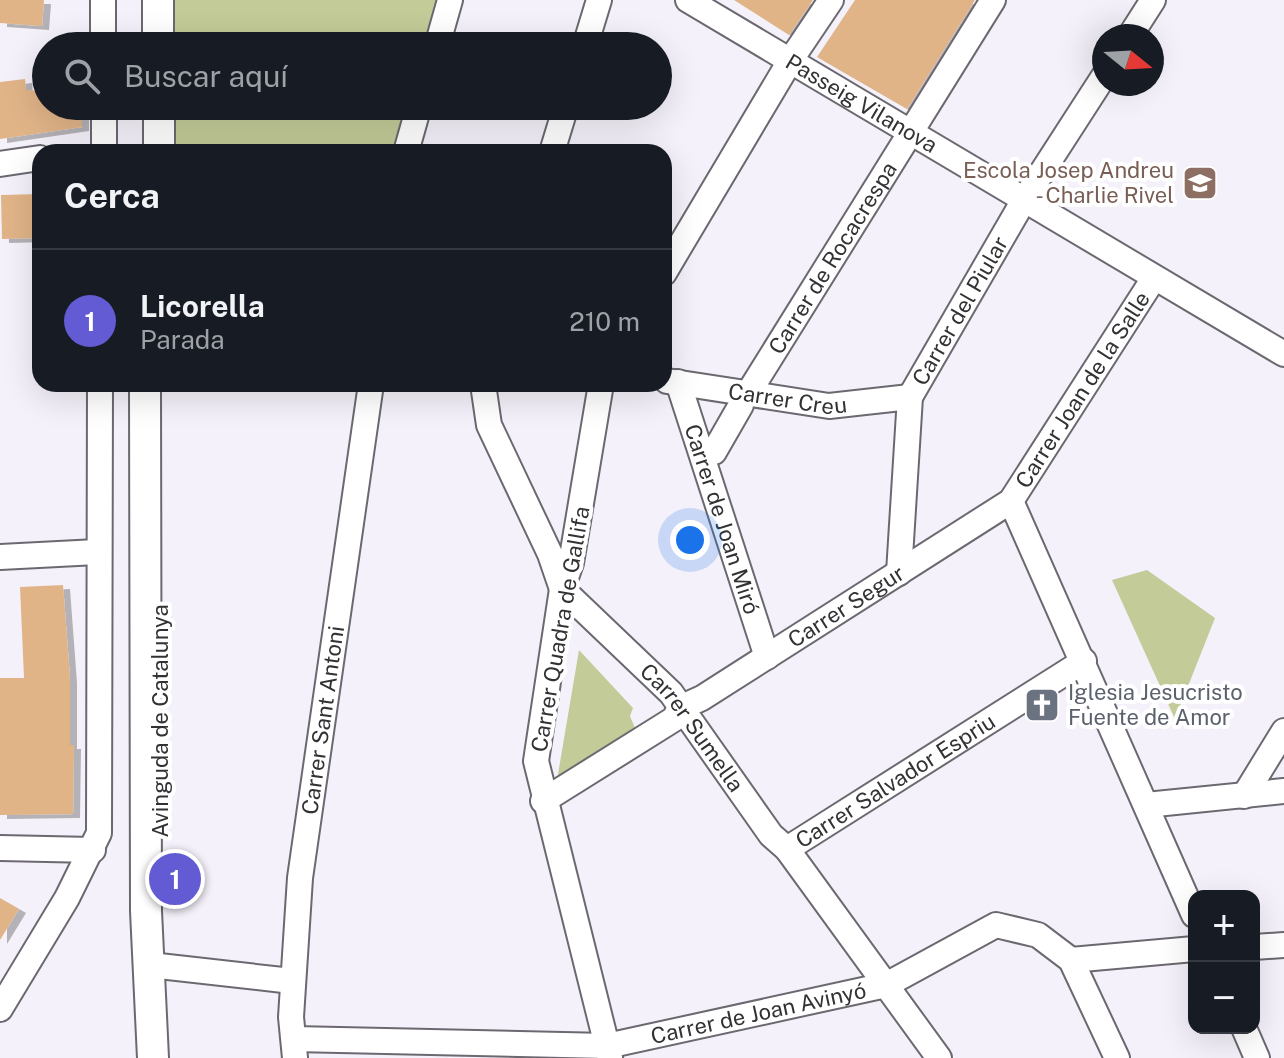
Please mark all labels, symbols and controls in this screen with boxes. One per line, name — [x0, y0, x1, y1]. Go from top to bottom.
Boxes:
north arrow — [1092, 24, 1164, 96]
search box — [32, 32, 672, 120]
street label: Passeig Vilanova — [781, 48, 942, 158]
icon: search — [60, 54, 104, 98]
text: Buscar aquí — [124, 58, 288, 94]
street label: Carrer de Rocacrespa — [763, 157, 902, 359]
place label: Escola Josep Andreu - Charlie Rivel — [963, 157, 1174, 208]
school or university icon: Escola Josep Andreu - Charlie Rivel — [1181, 164, 1219, 202]
text: Cerca — [64, 176, 160, 216]
street label: Carrer del Piular — [907, 232, 1013, 390]
street label: Carrer Joan de la Salle — [1010, 287, 1155, 493]
text: Licorella — [140, 288, 265, 324]
text: 1 — [84, 306, 96, 337]
text: 210 m — [569, 306, 640, 337]
text: Parada — [140, 324, 225, 355]
street label: Carrer Creu — [727, 378, 848, 420]
street label: Carrer de Joan Miró — [679, 421, 765, 617]
street label: Carrer Quadra de Gallifa — [526, 504, 594, 754]
your location — [670, 520, 710, 560]
street label: Carrer Segur — [783, 560, 909, 653]
street label: Avinguda de Catalunya — [147, 604, 173, 838]
street label: Carrer Sant Antoni — [296, 624, 349, 816]
street label: Carrer Sumella — [635, 658, 749, 797]
place label: Iglesia Jesucristo Fuente de Amor — [1068, 679, 1243, 730]
church icon: Iglesia Jesucristo Fuente de Amor — [1023, 686, 1061, 724]
street label: Carrer Salvador Espriu — [791, 708, 1000, 853]
pin: 1 — [149, 849, 201, 909]
map controls — [1188, 890, 1260, 1034]
button: + — [1188, 890, 1260, 962]
button: − — [1188, 962, 1260, 1034]
street label: Carrer de Joan Avinyó — [648, 977, 868, 1049]

